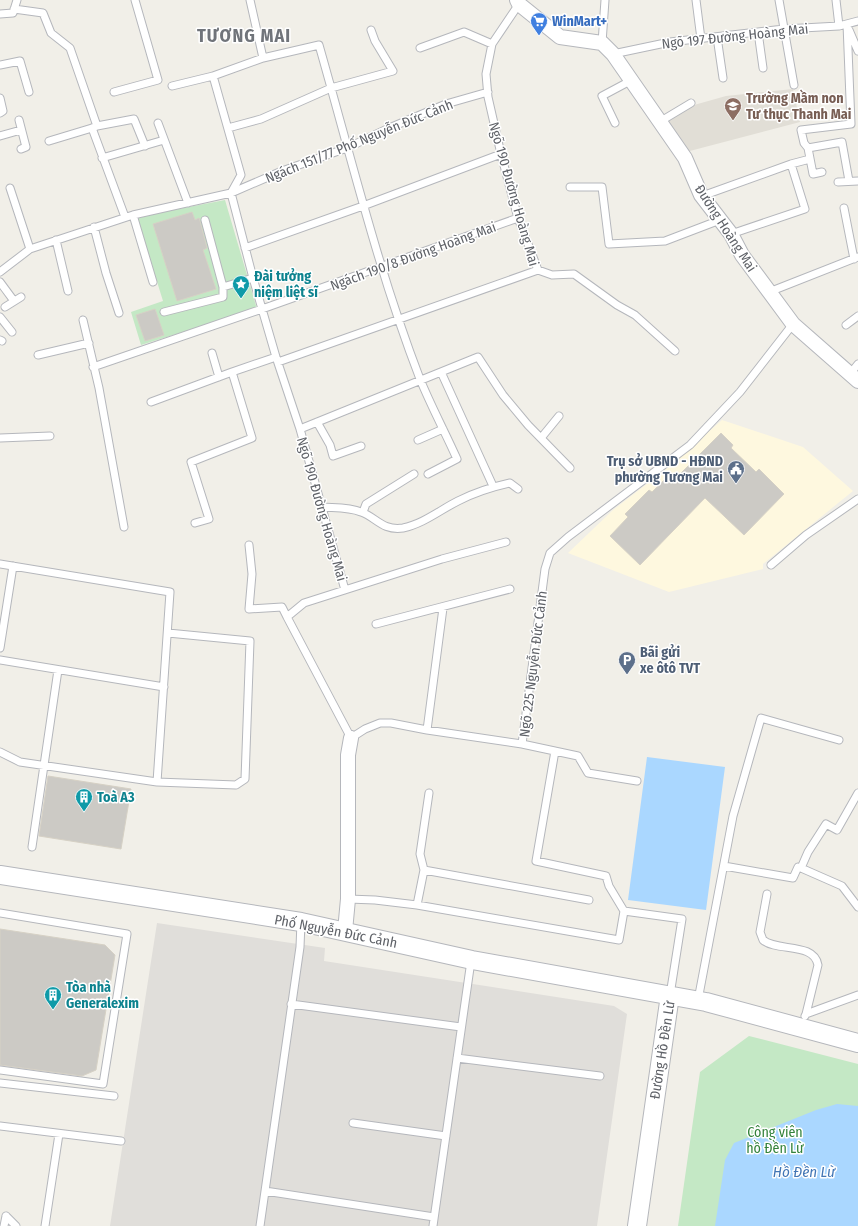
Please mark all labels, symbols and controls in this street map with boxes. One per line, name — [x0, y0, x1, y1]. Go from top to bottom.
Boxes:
supermarket icon: WinMart+ — [529, 11, 549, 36]
place label: WinMart+ — [552, 13, 607, 30]
street label: Ngõ 197 Đường Hoàng Mai — [661, 20, 809, 53]
district label: TƯƠNG MAI — [197, 25, 291, 47]
place label: Trường Mầm non Tư thục Thanh Mai — [746, 89, 852, 123]
street label: Ngách 151/77 Phố Nguyễn Đức Cảnh — [262, 95, 456, 187]
school or university icon: Trường Mầm non Tư thục Thanh Mai — [723, 96, 743, 121]
street label: Ngõ 190 Đường Hoàng Mai — [485, 120, 542, 268]
street label: Đường Hoàng Mai — [691, 181, 760, 275]
street label: Ngách 190/8 Đường Hoàng Mai — [328, 219, 498, 294]
place label: Đài tưởng niệm liệt sĩ — [254, 268, 319, 301]
place icon: Đài tưởng niệm liệt sĩ — [231, 274, 251, 299]
street label: Ngõ 190 Đường Hoàng Mai — [293, 435, 350, 583]
place label: Trụ sở UBND - HĐND phường Tương Mai — [607, 453, 723, 486]
public building icon: Trụ sở UBND - HĐND phường Tương Mai — [726, 459, 746, 484]
street label: Ngõ 225 Nguyễn Đức Cảnh — [516, 590, 551, 738]
place label: Bãi gửi xe ôtô TVT — [639, 644, 700, 677]
parking icon: Bãi gửi xe ôtô TVT — [617, 650, 637, 675]
building icon: Toà A3 — [74, 787, 94, 812]
place label: Toà A3 — [97, 789, 135, 806]
street label: Phố Nguyễn Đức Cảnh — [273, 910, 399, 952]
place label: Tòa nhà Generalexim — [66, 979, 139, 1012]
building icon: Tòa nhà Generalexim — [43, 985, 63, 1010]
street label: Đường Hồ Đền Lừ — [645, 999, 679, 1100]
park label: Công viên hồ Đền Lừ — [746, 1124, 804, 1157]
water label: Hồ Đền Lừ — [773, 1163, 836, 1181]

